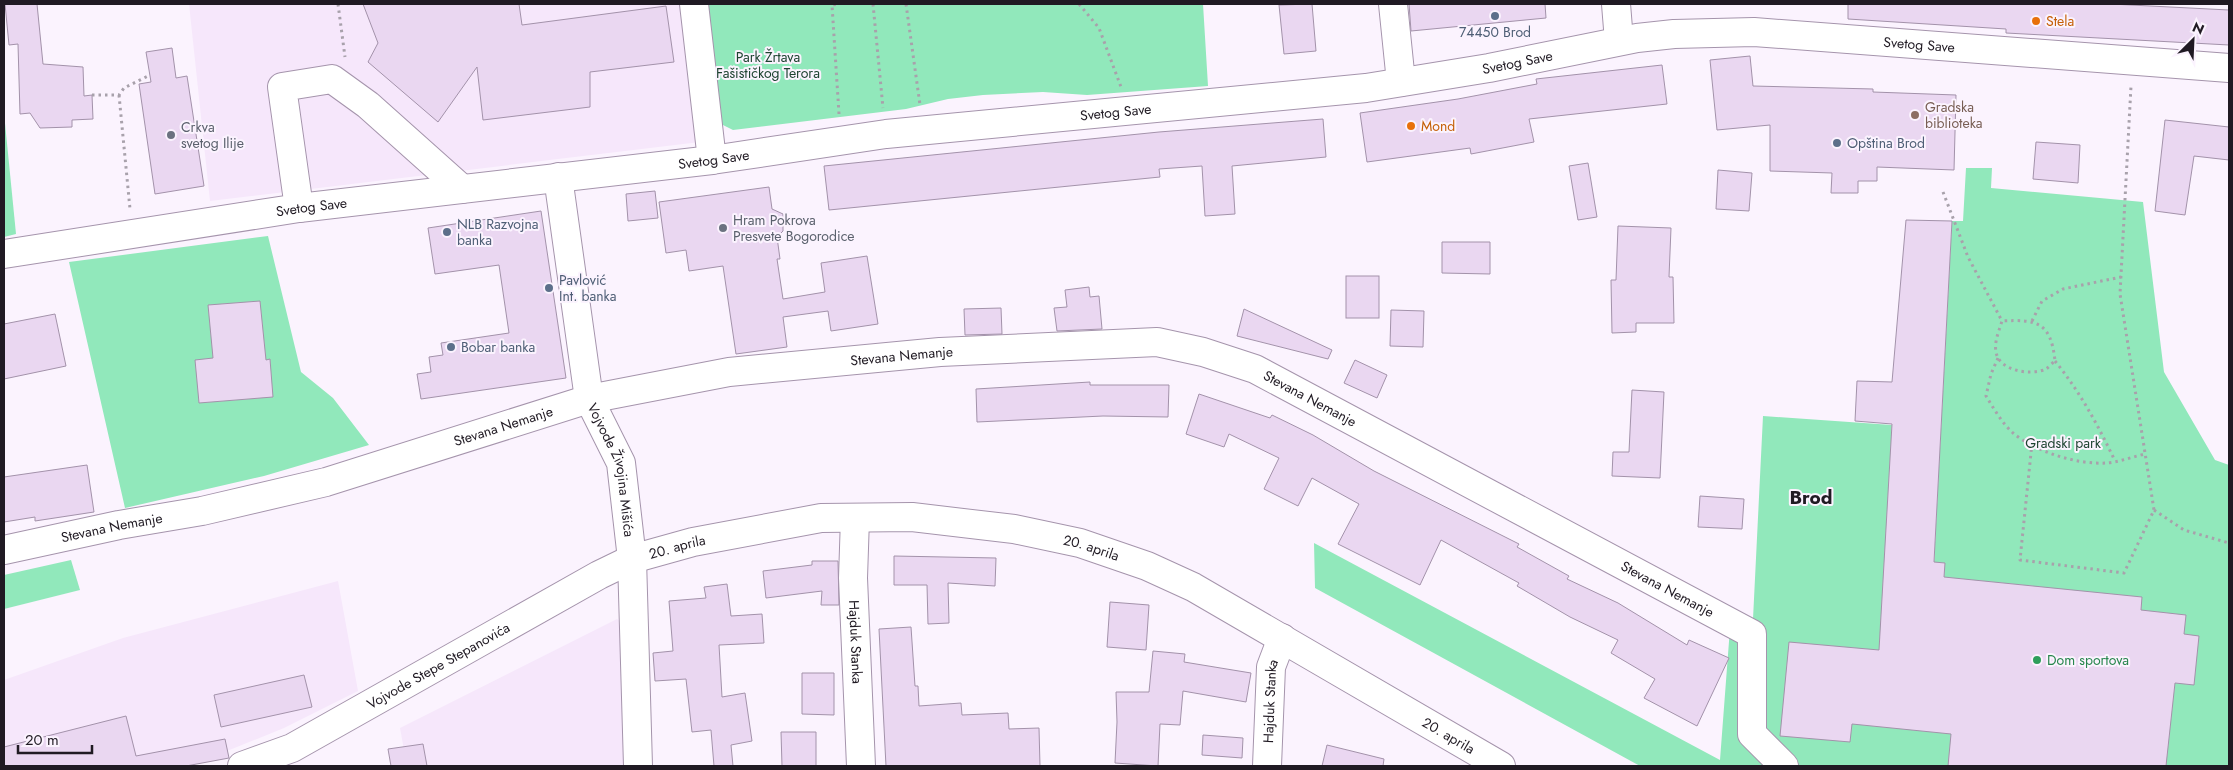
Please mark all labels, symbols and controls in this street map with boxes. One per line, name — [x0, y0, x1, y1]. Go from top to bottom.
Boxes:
marker: 74450 Brod — [1489, 10, 1501, 22]
place label: Stela — [2046, 11, 2074, 31]
marker: Stela — [2030, 15, 2042, 27]
north arrow — [2168, 15, 2218, 65]
text: N — [2189, 17, 2207, 40]
place label: 74450 Brod — [1459, 22, 1531, 42]
street label: Svetog Save — [1883, 32, 1956, 57]
street label: Svetog Save — [1481, 45, 1554, 79]
park label: Park Žrtava Fašističkog Terora — [716, 47, 820, 83]
place label: Gradska biblioteka — [1925, 97, 1983, 133]
street label: Svetog Save — [1079, 99, 1152, 125]
marker: Gradska biblioteka — [1909, 109, 1921, 121]
place label: Mond — [1421, 116, 1455, 136]
place label: Crkva svetog Ilije — [181, 117, 244, 153]
marker: Mond — [1405, 120, 1417, 132]
marker: Crkva svetog Ilije — [165, 129, 177, 141]
place label: Opština Brod — [1847, 133, 1925, 153]
marker: Opština Brod — [1831, 137, 1843, 149]
street label: Svetog Save — [677, 145, 751, 174]
street label: Svetog Save — [274, 192, 348, 221]
place label: Hram Pokrova Presvete Bogorodice — [733, 210, 855, 246]
place label: NLB Razvojna banka — [457, 214, 539, 250]
marker: Hram Pokrova Presvete Bogorodice — [717, 222, 729, 234]
marker: NLB Razvojna banka — [441, 226, 453, 238]
place label: Pavlović Int. banka — [559, 270, 617, 306]
marker: Pavlović Int. banka — [543, 282, 555, 294]
place label: Bobar banka — [461, 337, 535, 357]
marker: Bobar banka — [445, 341, 457, 353]
street label: Stevana Nemanje — [849, 341, 953, 370]
street label: Stevana Nemanje — [1260, 365, 1360, 431]
street label: Vojvode Živojina Mišića — [583, 400, 639, 538]
street label: Stevana Nemanje — [451, 401, 555, 451]
park label: Gradski park — [2025, 433, 2102, 453]
district label: Brod — [1789, 484, 1833, 511]
street label: Stevana Nemanje — [59, 508, 164, 547]
street label: 20. aprila — [646, 530, 707, 564]
street label: 20. aprila — [1061, 530, 1122, 566]
street label: Stevana Nemanje — [1617, 556, 1718, 622]
street label: Hajduk Stanka — [844, 600, 867, 684]
street label: Vojvode Stepe Stepanovića — [363, 617, 513, 714]
place label: Dom sportova — [2047, 650, 2129, 670]
marker: Dom sportova — [2031, 654, 2043, 666]
street label: Hajduk Stanka — [1258, 656, 1283, 743]
street label: 20. aprila — [1419, 712, 1479, 759]
scale bar — [18, 722, 91, 754]
text: 20 m — [25, 729, 59, 751]

